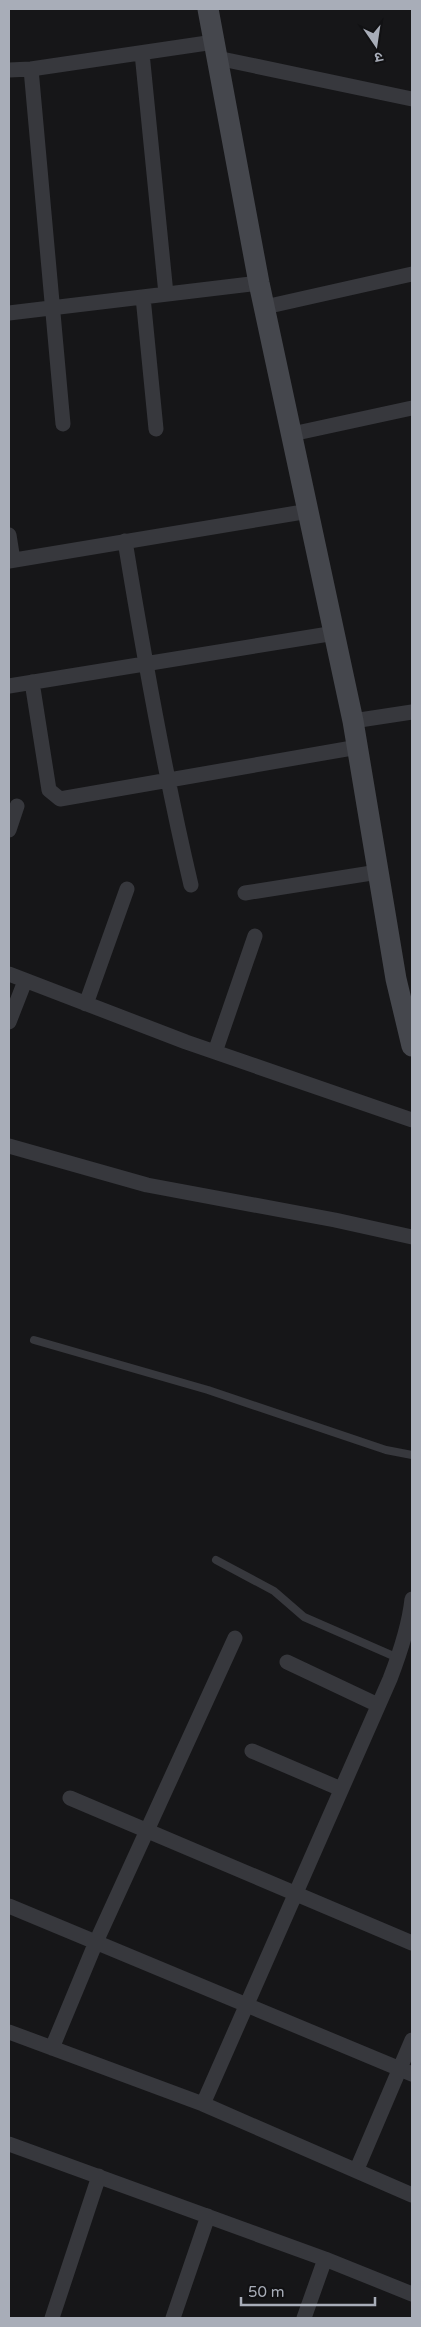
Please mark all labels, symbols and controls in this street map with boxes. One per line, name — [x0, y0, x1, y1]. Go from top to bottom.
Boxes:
north arrow — [351, 20, 401, 70]
text: उ — [372, 48, 385, 67]
scale bar — [241, 2274, 375, 2306]
text: 50 m — [248, 2283, 285, 2301]

